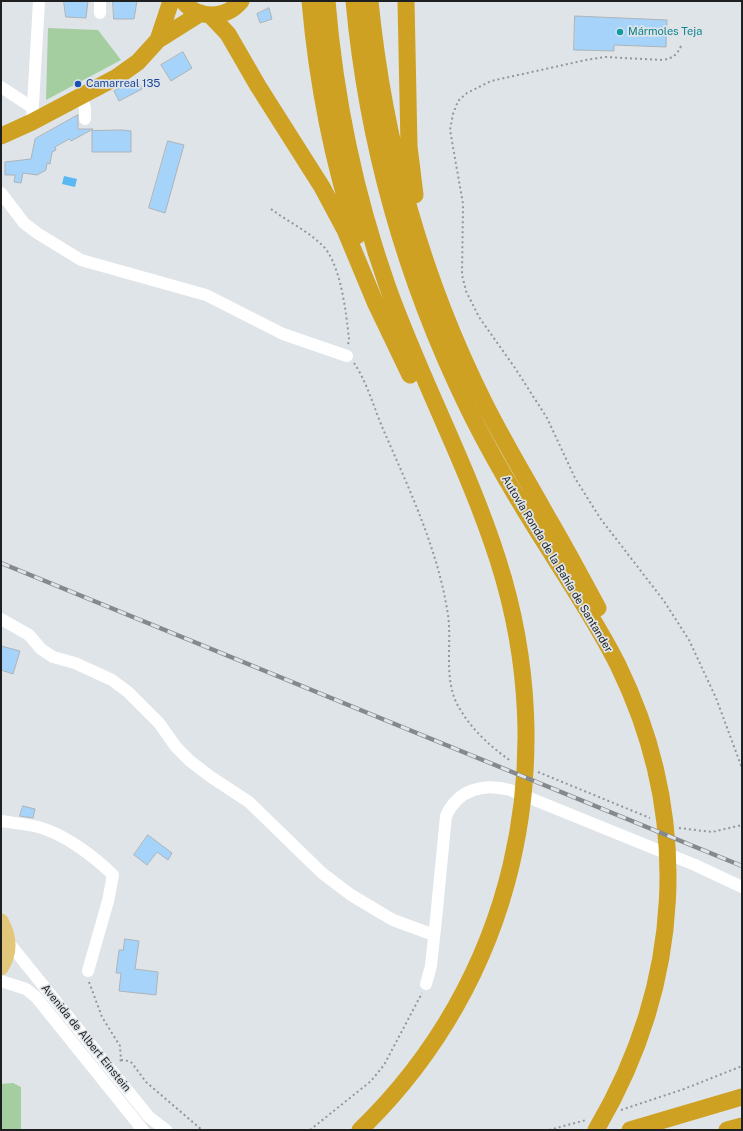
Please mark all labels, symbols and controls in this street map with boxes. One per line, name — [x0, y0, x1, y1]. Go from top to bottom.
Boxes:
place label: Mármoles Teja — [628, 25, 702, 39]
marker: Mármoles Teja — [615, 27, 625, 37]
place label: Camarreal 135 — [86, 77, 160, 91]
marker: Camarreal 135 — [73, 79, 83, 89]
street label: Autovía Ronda de la Bahía de Santander — [499, 473, 615, 655]
street label: Avenida de Albert Einstein — [39, 982, 133, 1094]

